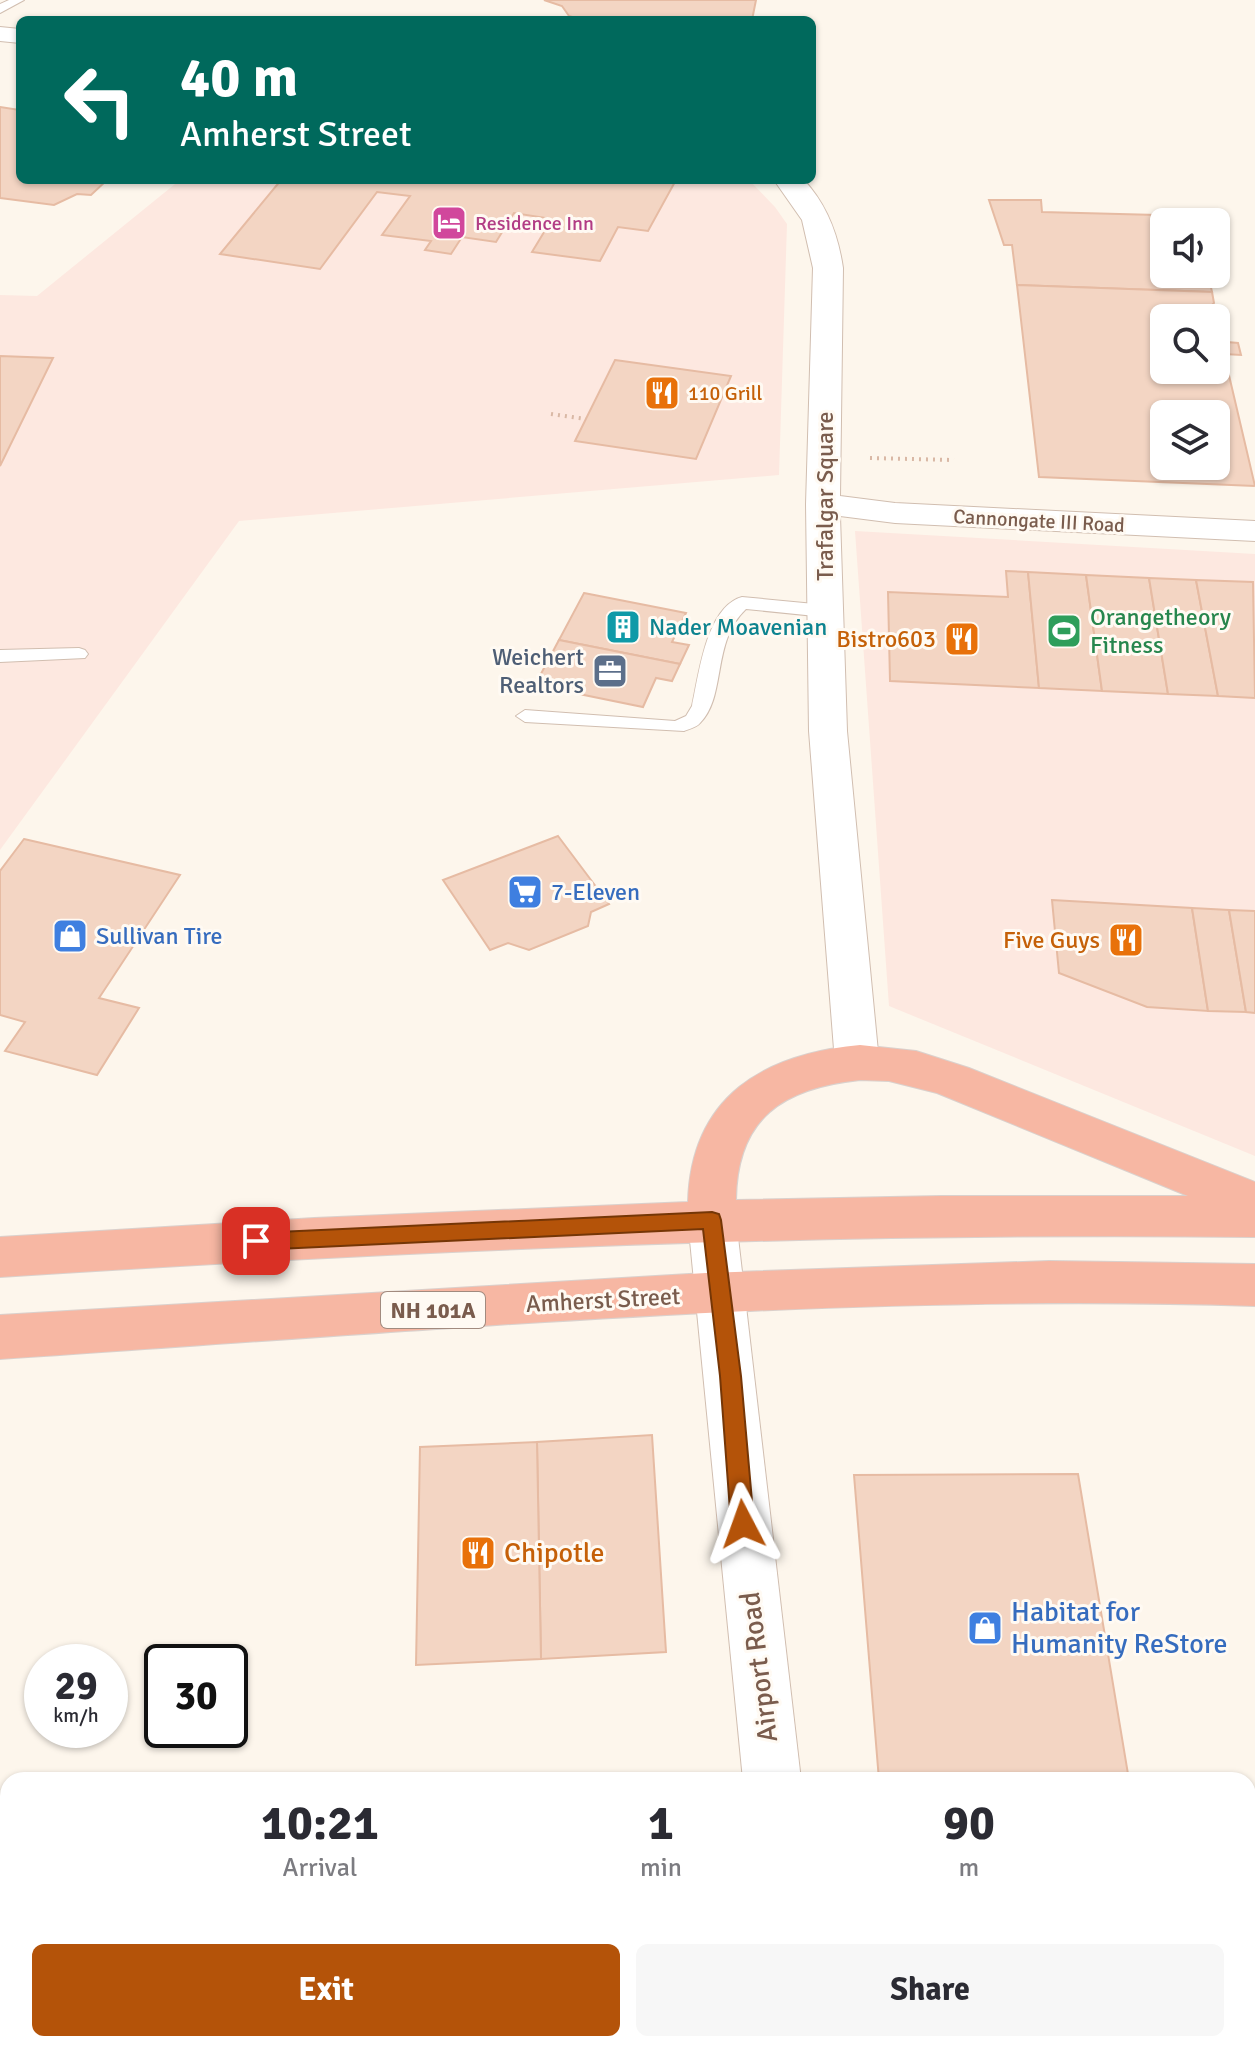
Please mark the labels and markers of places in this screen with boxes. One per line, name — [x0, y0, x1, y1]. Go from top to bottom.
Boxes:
hotel icon: Residence Inn — [430, 204, 468, 242]
place label: Residence Inn — [475, 211, 594, 236]
restaurant icon: 110 Grill — [643, 374, 681, 412]
place label: 110 Grill — [688, 381, 762, 406]
place label: Orangetheory Fitness — [1090, 602, 1231, 660]
building icon: Nader Moavenian — [604, 608, 642, 646]
place label: Nader Moavenian — [649, 612, 827, 642]
sports icon: Orangetheory Fitness — [1045, 612, 1083, 650]
restaurant icon: Bistro603 — [943, 620, 981, 658]
place label: Bistro603 — [836, 624, 936, 654]
place label: Weichert Realtors — [492, 642, 584, 700]
office icon: Weichert Realtors — [591, 652, 629, 690]
supermarket icon: 7-Eleven — [506, 873, 544, 911]
place label: 7-Eleven — [551, 877, 640, 907]
shop icon: Sullivan Tire — [51, 917, 89, 955]
place label: Sullivan Tire — [96, 921, 223, 951]
restaurant icon: Five Guys — [1107, 921, 1145, 959]
place label: Five Guys — [1003, 925, 1100, 955]
pin — [222, 1207, 290, 1275]
restaurant icon: Chipotle — [459, 1534, 497, 1572]
place label: Chipotle — [504, 1536, 605, 1570]
place label: Habitat for Humanity ReStore — [1011, 1595, 1228, 1661]
shop icon: Habitat for Humanity ReStore — [966, 1609, 1004, 1647]

